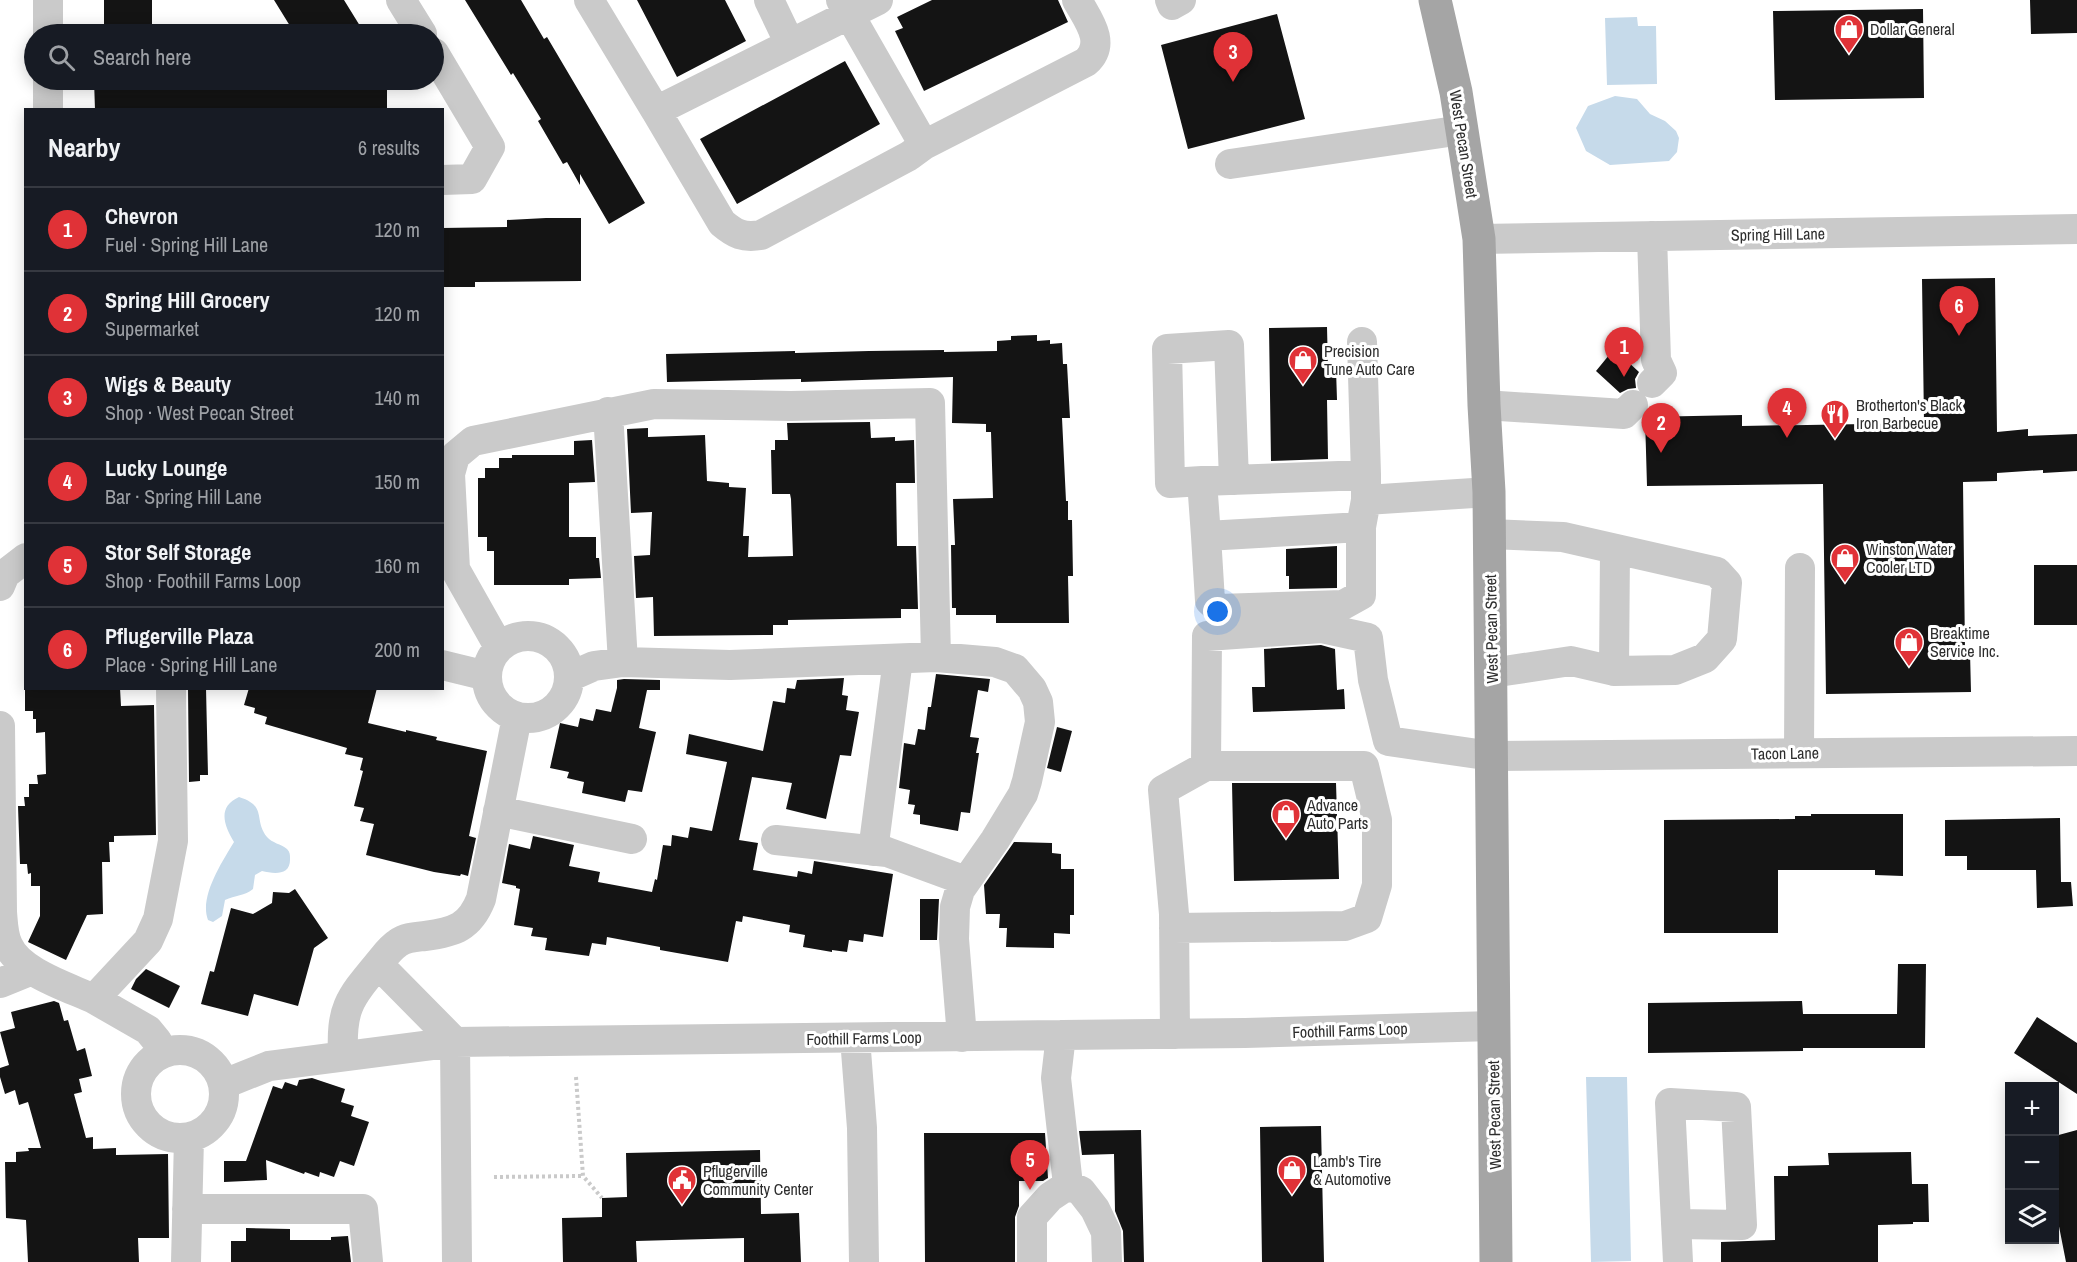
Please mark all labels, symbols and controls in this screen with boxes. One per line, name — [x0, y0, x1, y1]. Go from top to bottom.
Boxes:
shop icon: Dollar General — [1833, 13, 1865, 55]
place label: Dollar General — [1870, 18, 1955, 40]
search box — [24, 24, 444, 90]
pin: 3 — [1214, 32, 1252, 82]
icon: search — [45, 41, 78, 74]
text: Search here — [93, 42, 191, 72]
street label: West Pecan Street — [1445, 88, 1483, 200]
text: Nearby — [48, 130, 120, 165]
text: 6 results — [358, 134, 420, 161]
text: Chevron — [105, 201, 178, 231]
text: 1 — [63, 216, 72, 243]
text: 120 m — [374, 216, 420, 243]
street label: Spring Hill Lane — [1731, 222, 1825, 246]
text: Fuel · Spring Hill Lane — [105, 231, 268, 258]
text: Spring Hill Grocery — [105, 285, 269, 315]
pin: 6 — [1940, 286, 1978, 336]
text: 2 — [63, 300, 72, 327]
text: 120 m — [374, 300, 420, 327]
text: Supermarket — [105, 315, 199, 342]
pin: 1 — [1604, 328, 1644, 377]
place label: Precision Tune Auto Care — [1324, 340, 1415, 380]
shop icon: Precision Tune Auto Care — [1287, 344, 1319, 386]
text: Wigs & Beauty — [105, 369, 231, 399]
text: 3 — [63, 384, 72, 411]
text: 140 m — [374, 384, 420, 411]
pin: 4 — [1768, 388, 1806, 438]
place label: Brotherton's Black Iron Barbecue — [1856, 394, 1963, 434]
restaurant icon: Brotherton's Black Iron Barbecue — [1819, 398, 1851, 440]
text: Shop · West Pecan Street — [105, 399, 293, 426]
pin: 2 — [1642, 404, 1680, 453]
text: Lucky Lounge — [105, 453, 227, 483]
text: 4 — [63, 468, 72, 495]
text: 150 m — [374, 468, 420, 495]
text: Bar · Spring Hill Lane — [105, 483, 262, 510]
text: Stor Self Storage — [105, 537, 251, 567]
place label: Winston Water Cooler LTD — [1866, 538, 1953, 578]
shop icon: Winston Water Cooler LTD — [1829, 542, 1861, 584]
text: 5 — [63, 552, 72, 579]
text: 160 m — [374, 552, 420, 579]
text: Shop · Foothill Farms Loop — [105, 567, 301, 594]
street label: West Pecan Street — [1479, 574, 1503, 684]
your location — [1203, 597, 1232, 626]
text: Pflugerville Plaza — [105, 621, 253, 651]
place label: Breaktime Service Inc. — [1930, 622, 1999, 662]
shop icon: Breaktime Service Inc. — [1893, 626, 1925, 668]
text: 6 — [63, 636, 72, 663]
text: 200 m — [374, 636, 420, 663]
text: Place · Spring Hill Lane — [105, 651, 277, 678]
street label: Tacon Lane — [1751, 741, 1819, 765]
place label: Advance Auto Parts — [1306, 794, 1368, 834]
shop icon: Advance Auto Parts — [1270, 798, 1302, 840]
street label: Foothill Farms Loop — [1292, 1017, 1408, 1043]
street label: Foothill Farms Loop — [806, 1026, 922, 1050]
street label: West Pecan Street — [1482, 1060, 1506, 1170]
map controls — [2005, 1082, 2059, 1244]
button: + — [2005, 1082, 2059, 1136]
button: − — [2005, 1136, 2059, 1190]
pin: 5 — [1010, 1140, 1050, 1190]
place label: Lamb's Tire & Automotive — [1313, 1150, 1391, 1190]
shop icon: Lamb's Tire & Automotive — [1276, 1154, 1308, 1196]
place label: Pflugerville Community Center — [703, 1160, 814, 1200]
public building icon: Pflugerville Community Center — [666, 1164, 698, 1206]
button: layers — [2005, 1190, 2059, 1244]

